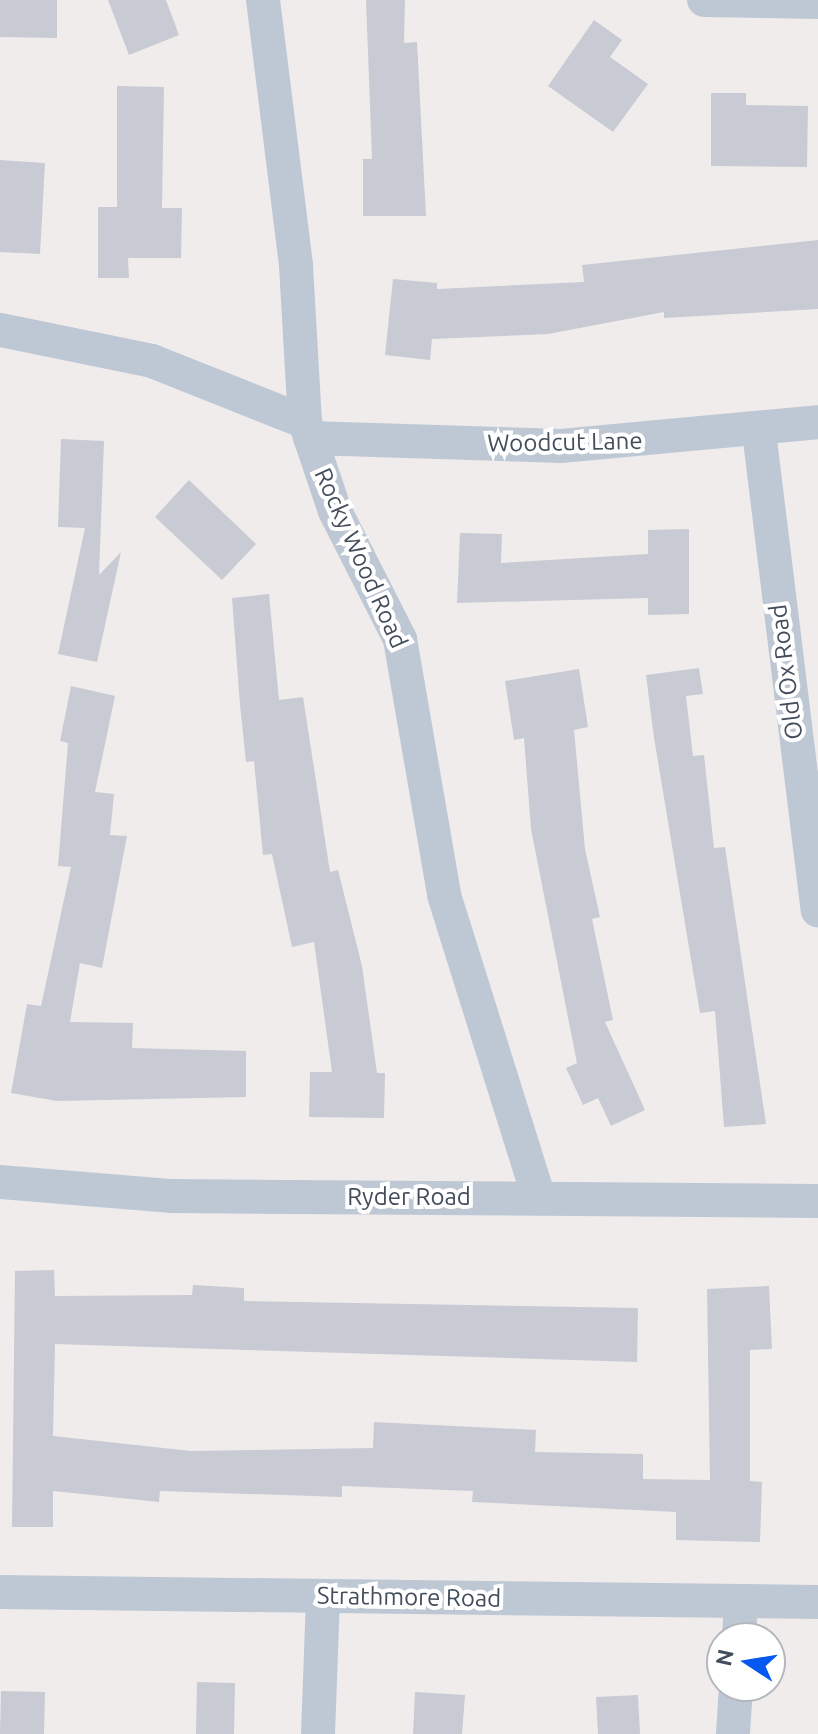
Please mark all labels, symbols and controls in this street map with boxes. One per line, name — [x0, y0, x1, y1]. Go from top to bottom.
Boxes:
street label: Woodcut Lane — [487, 426, 643, 458]
street label: Rocky Wood Road — [308, 463, 414, 653]
street label: Old Ox Road — [763, 603, 809, 741]
street label: Ryder Road — [347, 1183, 471, 1211]
street label: Strathmore Road — [317, 1581, 501, 1613]
north arrow — [706, 1622, 786, 1702]
text: N — [710, 1647, 738, 1668]

